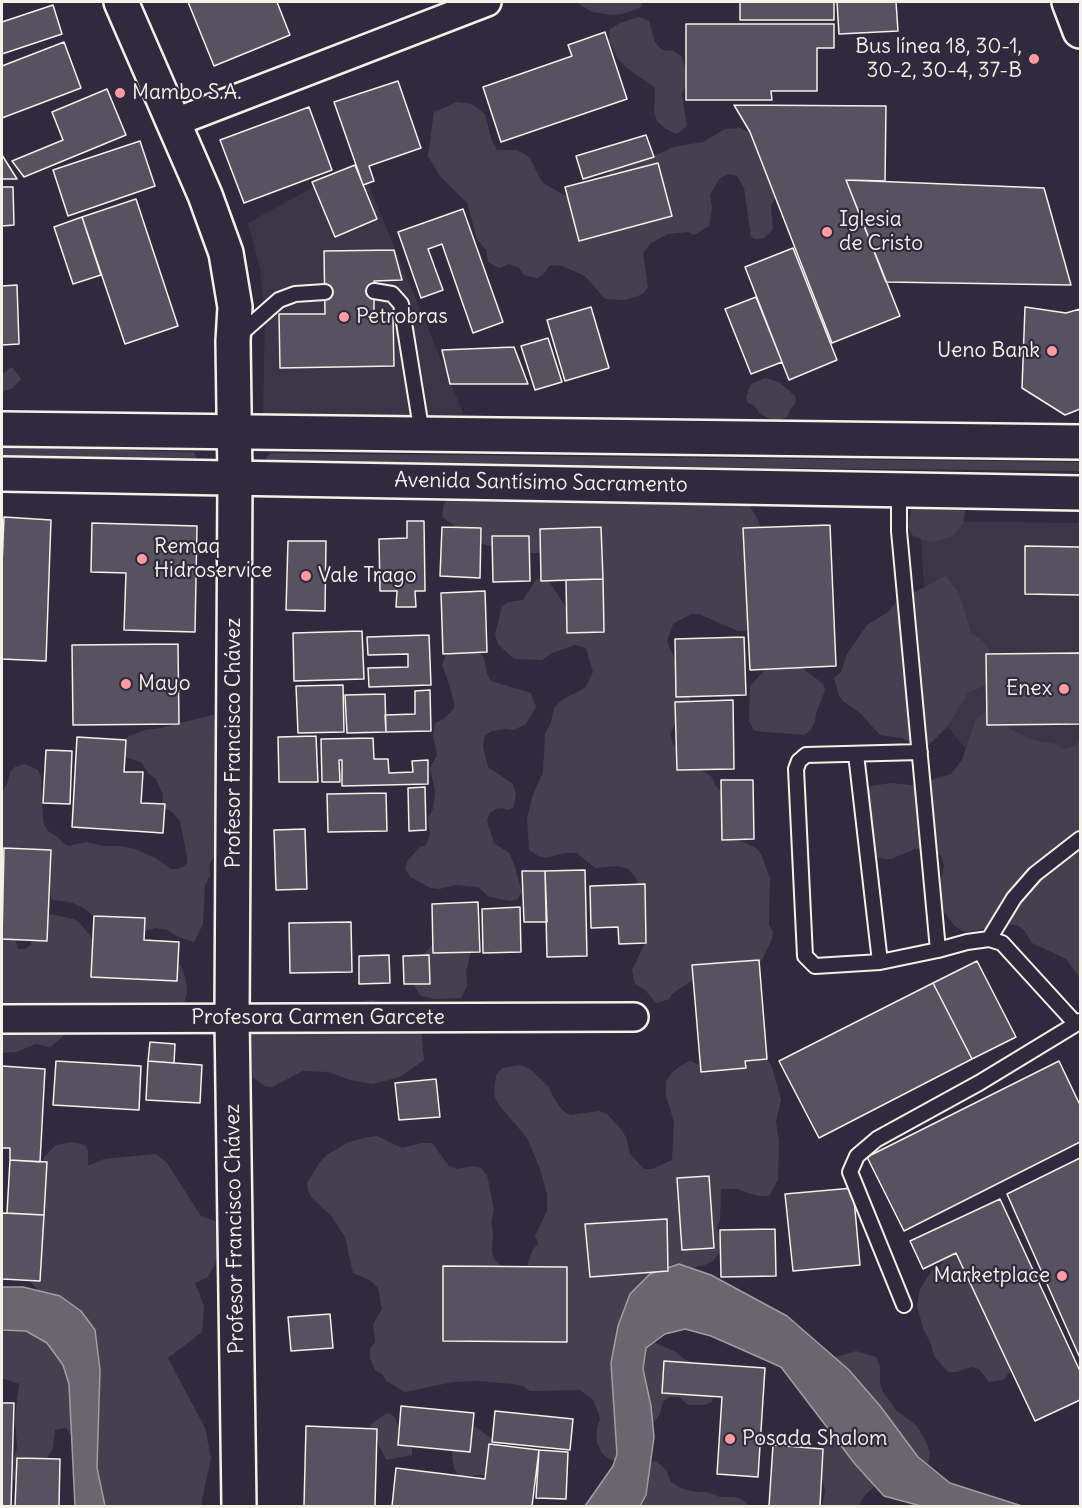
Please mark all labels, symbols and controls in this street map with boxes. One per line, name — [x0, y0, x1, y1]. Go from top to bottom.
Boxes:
place label: Bus línea 18, 30-1, 30-2, 30-4, 37-B — [855, 34, 1022, 84]
marker: Bus línea 18, 30-1, 30-2, 30-4, 37-B — [1027, 52, 1041, 66]
place label: Mambo S.A. — [132, 80, 242, 106]
marker: Mambo S.A. — [113, 86, 127, 100]
place label: Iglesia de Cristo — [839, 207, 923, 257]
marker: Iglesia de Cristo — [820, 225, 834, 239]
place label: Petrobras — [356, 304, 448, 330]
marker: Petrobras — [337, 310, 351, 324]
place label: Ueno Bank — [937, 338, 1040, 364]
marker: Ueno Bank — [1045, 344, 1059, 358]
street label: Avenida Santísimo Sacramento — [394, 468, 688, 498]
place label: Remaq Hidroservice — [154, 534, 272, 584]
marker: Remaq Hidroservice — [135, 552, 149, 566]
place label: Vale Trago — [318, 563, 417, 589]
marker: Vale Trago — [299, 569, 313, 583]
street label: Profesor Francisco Chávez — [221, 618, 247, 868]
place label: Mayo — [138, 671, 190, 697]
place label: Enex — [1006, 676, 1052, 702]
marker: Mayo — [119, 677, 133, 691]
marker: Enex — [1057, 682, 1071, 696]
street label: Profesora Carmen Garcete — [191, 1005, 445, 1031]
street label: Profesor Francisco Chávez — [220, 1104, 250, 1354]
place label: Marketplace — [933, 1263, 1050, 1289]
marker: Marketplace — [1055, 1269, 1069, 1283]
place label: Posada Shalom — [742, 1426, 887, 1452]
marker: Posada Shalom — [723, 1432, 737, 1446]

